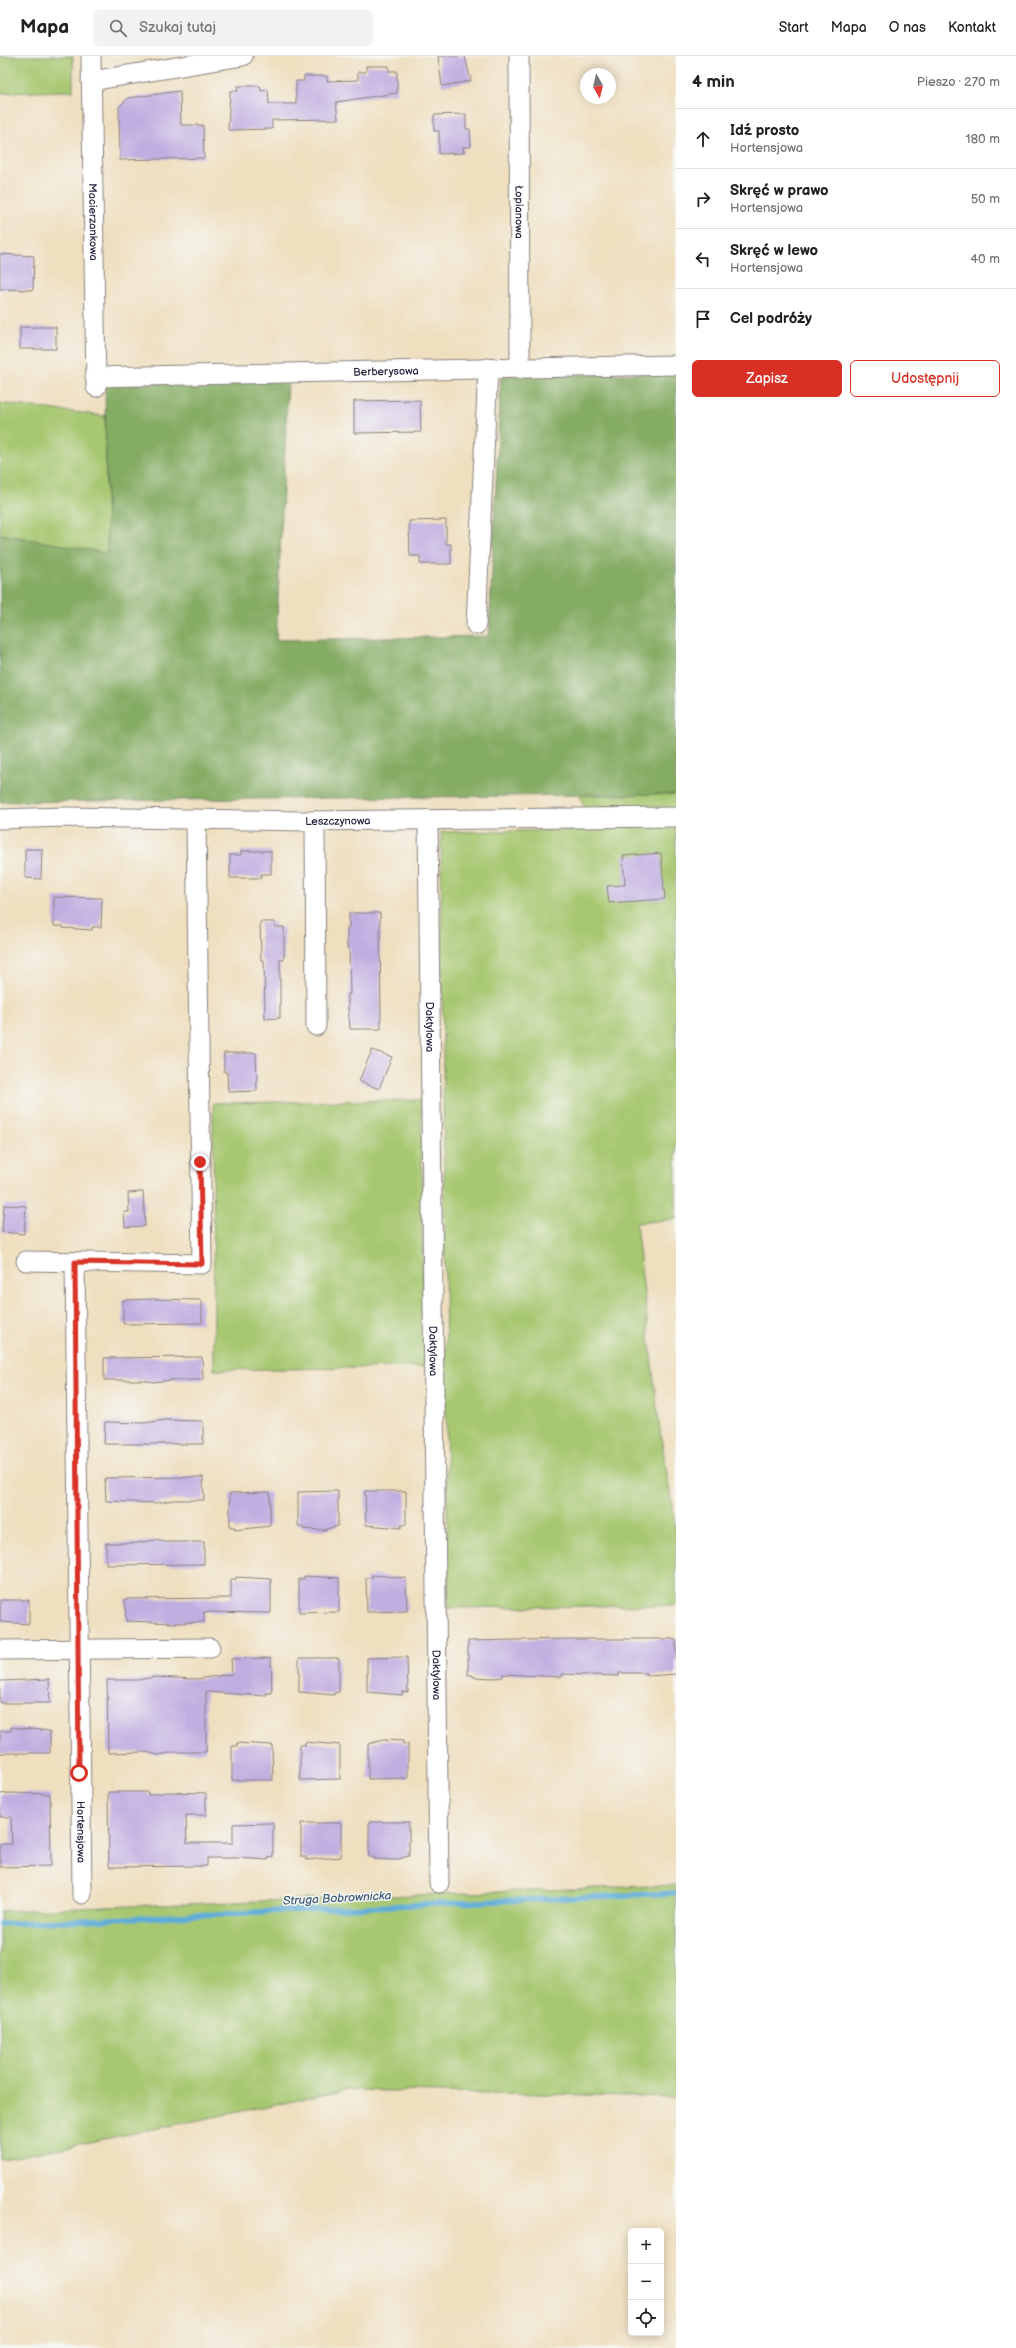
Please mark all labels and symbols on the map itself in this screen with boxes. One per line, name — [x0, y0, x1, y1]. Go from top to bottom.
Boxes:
north arrow — [580, 68, 616, 104]
street label: Macierzankowa — [86, 183, 100, 261]
street label: Łopianowa — [512, 185, 526, 239]
street label: Berberysowa — [353, 364, 419, 379]
street label: Leszczynowa — [305, 814, 371, 828]
street label: Daktylowa — [423, 1002, 436, 1052]
route end — [191, 1153, 209, 1171]
street label: Daktylowa — [426, 1326, 440, 1376]
street label: Daktylowa — [430, 1650, 443, 1700]
route start — [70, 1764, 88, 1782]
street label: Hortensjowa — [74, 1801, 88, 1863]
water label: Struga Bobrownicka — [282, 1888, 392, 1909]

